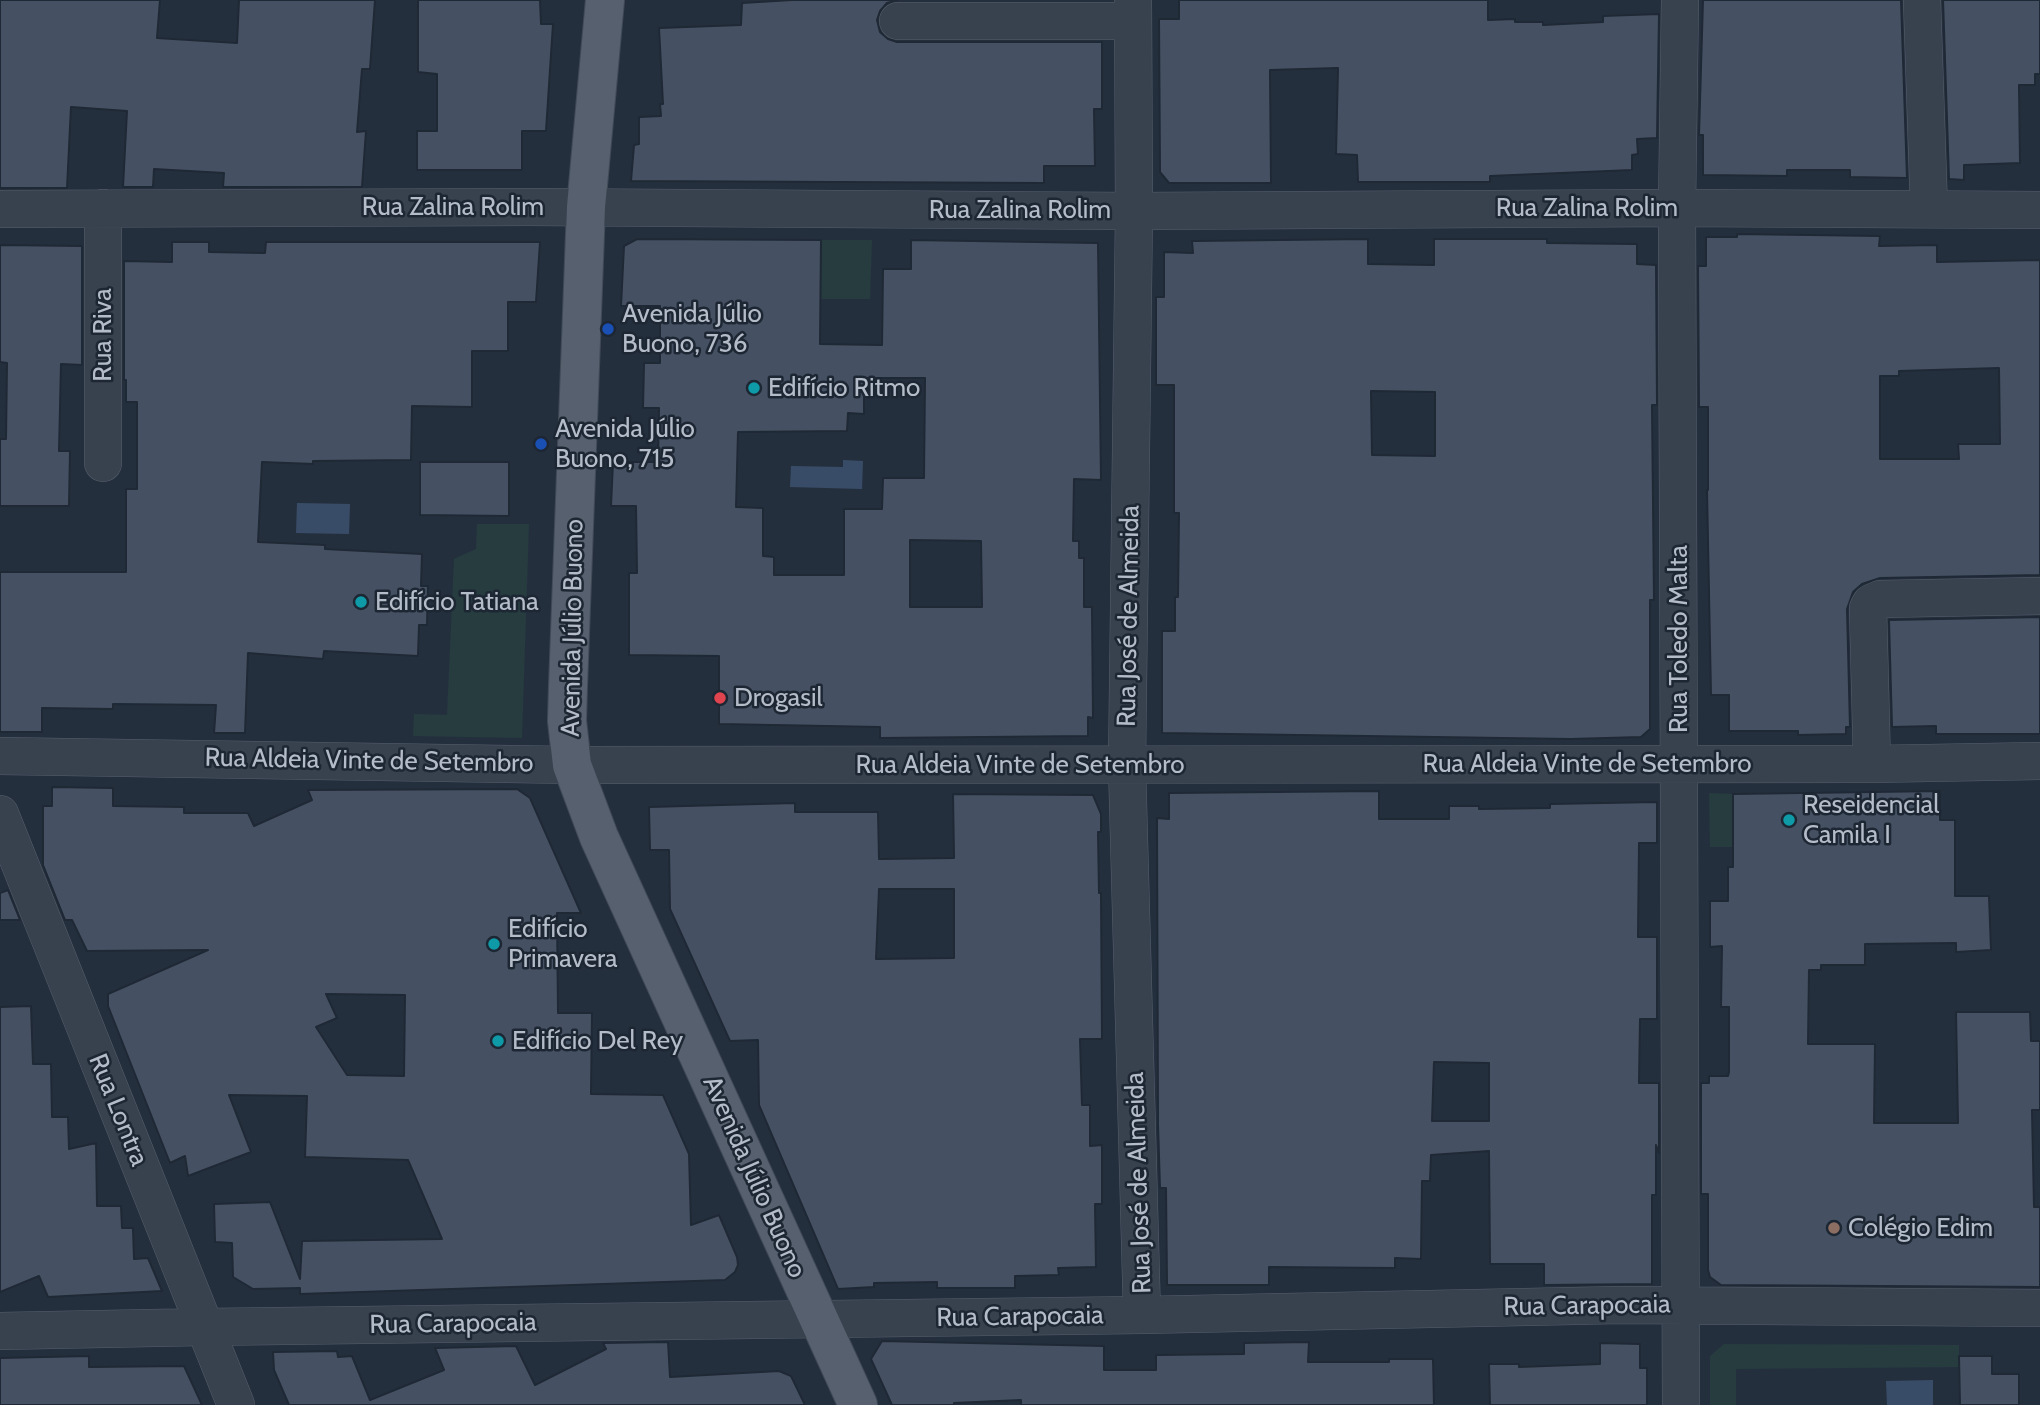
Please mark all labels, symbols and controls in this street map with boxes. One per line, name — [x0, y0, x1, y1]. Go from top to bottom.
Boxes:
street label: Rua Zalina Rolim — [362, 191, 544, 223]
street label: Rua Zalina Rolim — [1496, 192, 1678, 224]
street label: Rua Zalina Rolim — [929, 194, 1111, 226]
street label: Rua Riva — [87, 288, 119, 382]
place label: Avenida Júlio Buono, 736 — [622, 298, 762, 360]
marker: Avenida Júlio Buono, 736 — [600, 321, 616, 337]
place label: Edifício Ritmo — [768, 372, 920, 404]
marker: Edifício Ritmo — [746, 380, 762, 396]
place label: Avenida Júlio Buono, 715 — [555, 413, 695, 474]
marker: Avenida Júlio Buono, 715 — [533, 436, 549, 452]
street label: Rua José de Almeida — [1111, 505, 1147, 727]
street label: Avenida Júlio Buono — [556, 519, 590, 737]
street label: Rua Toledo Malta — [1663, 545, 1695, 733]
place label: Edifício Tatiana — [375, 586, 539, 618]
marker: Edifício Tatiana — [353, 594, 369, 610]
place label: Drogasil — [734, 682, 823, 714]
marker: Drogasil — [712, 690, 728, 706]
street label: Rua Aldeia Vinte de Setembro — [204, 743, 534, 779]
street label: Rua Aldeia Vinte de Setembro — [1423, 748, 1751, 780]
street label: Rua Aldeia Vinte de Setembro — [856, 749, 1184, 781]
place label: Reseidencial Camila I — [1803, 789, 1939, 850]
marker: Reseidencial Camila I — [1781, 812, 1797, 828]
place label: Edifício Primavera — [508, 913, 618, 974]
marker: Edifício Primavera — [486, 936, 502, 952]
place label: Edifício Del Rey — [512, 1025, 683, 1057]
marker: Edifício Del Rey — [490, 1033, 506, 1049]
street label: Rua Lontra — [81, 1049, 155, 1171]
street label: Avenida Júlio Buono — [695, 1071, 813, 1283]
street label: Rua José de Almeida — [1120, 1072, 1158, 1294]
place label: Colégio Edim — [1848, 1212, 1993, 1244]
marker: Colégio Edim — [1826, 1220, 1842, 1236]
street label: Rua Carapocaia — [1503, 1289, 1671, 1323]
street label: Rua Carapocaia — [936, 1300, 1104, 1334]
street label: Rua Carapocaia — [369, 1307, 537, 1341]

